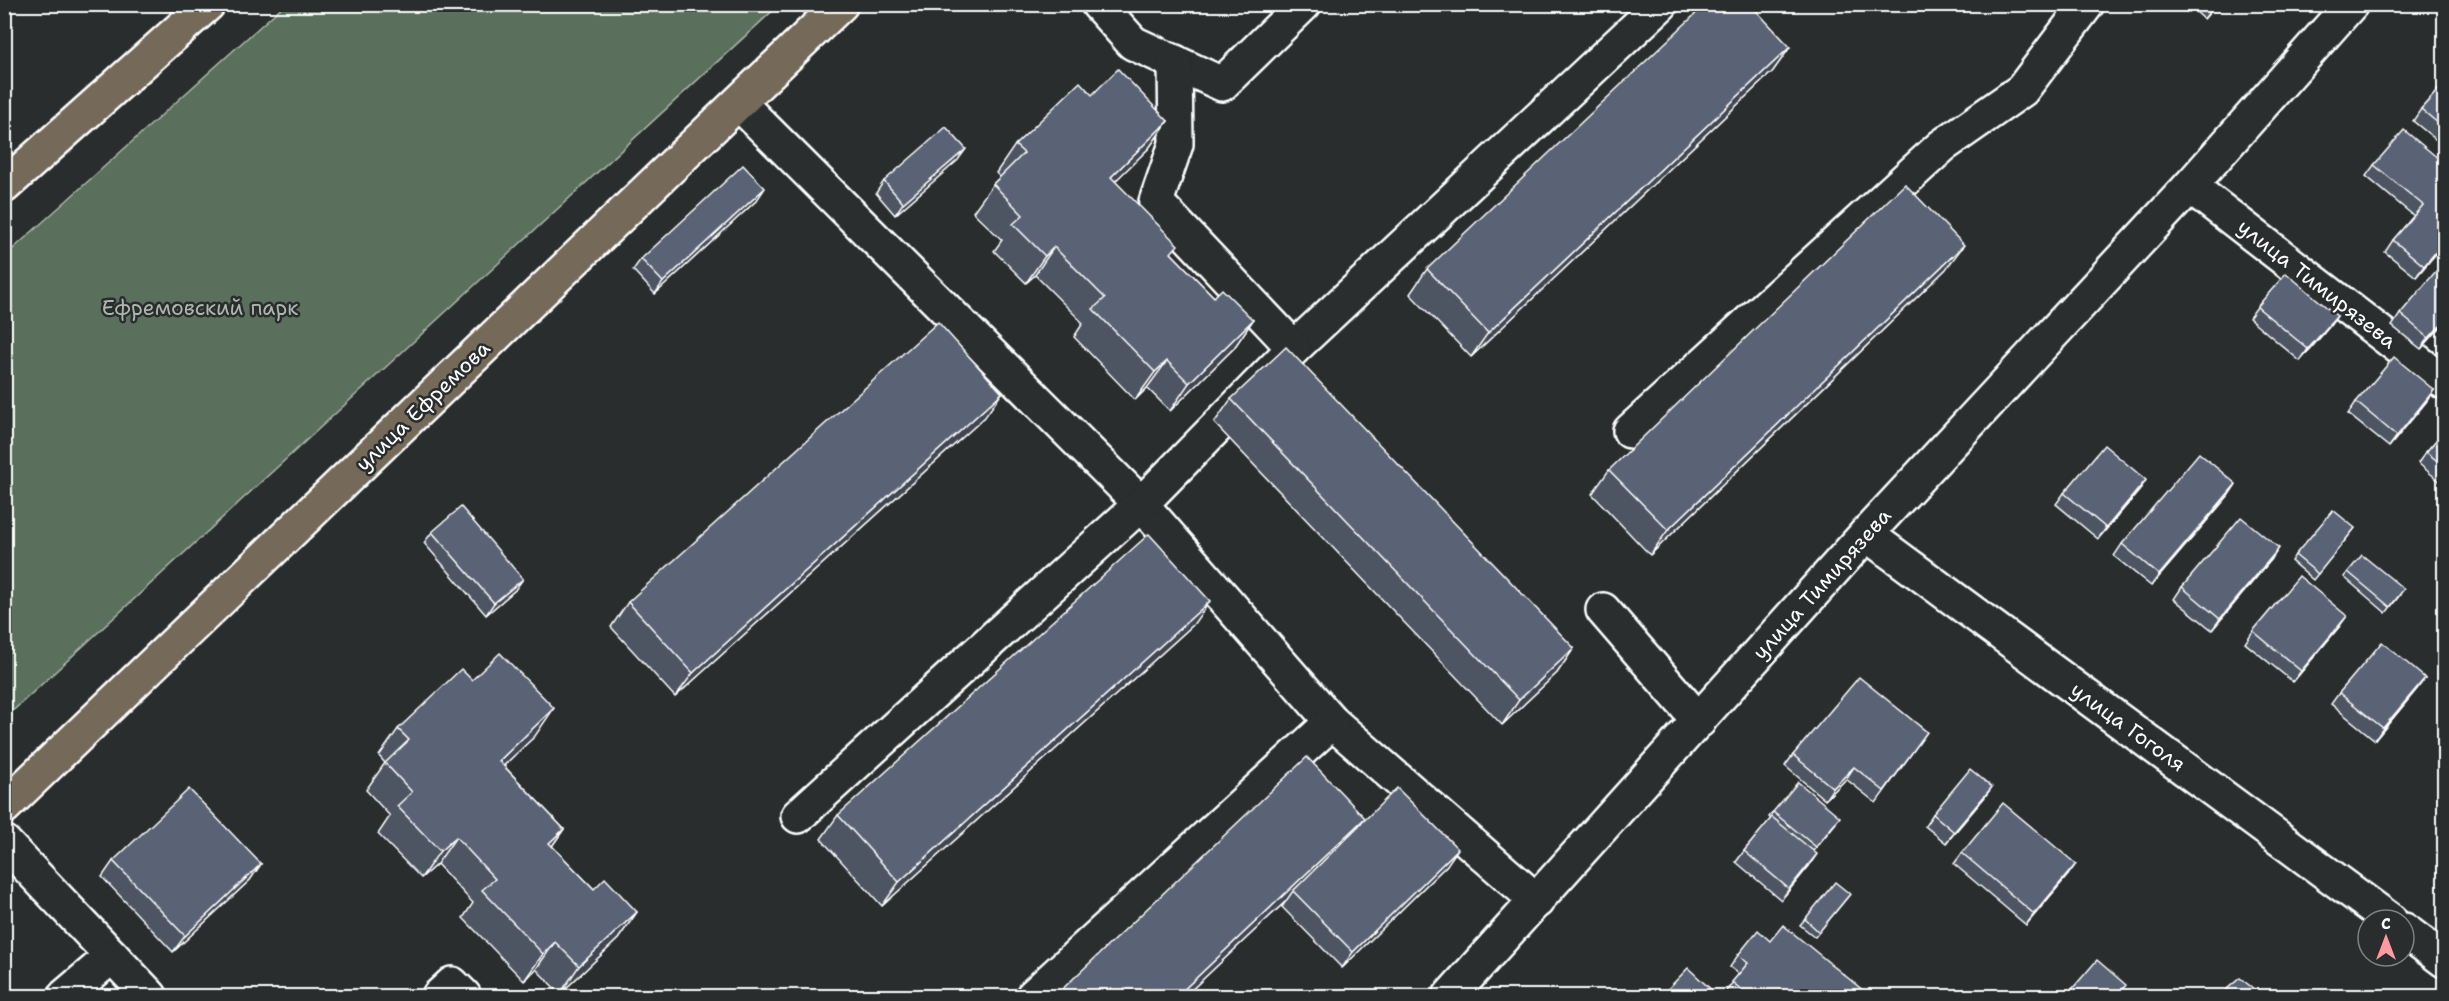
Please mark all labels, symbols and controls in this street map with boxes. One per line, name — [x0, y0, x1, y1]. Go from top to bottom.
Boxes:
street label: улица Тимирязева — [2232, 213, 2402, 355]
park label: Ефремовский парк — [102, 294, 298, 322]
street label: улица Ефремова — [350, 335, 496, 477]
street label: улица Тимирязева — [1746, 502, 1898, 666]
street label: улица Гоголя — [2065, 676, 2191, 778]
north arrow — [2356, 908, 2416, 968]
text: С — [2381, 913, 2391, 934]

